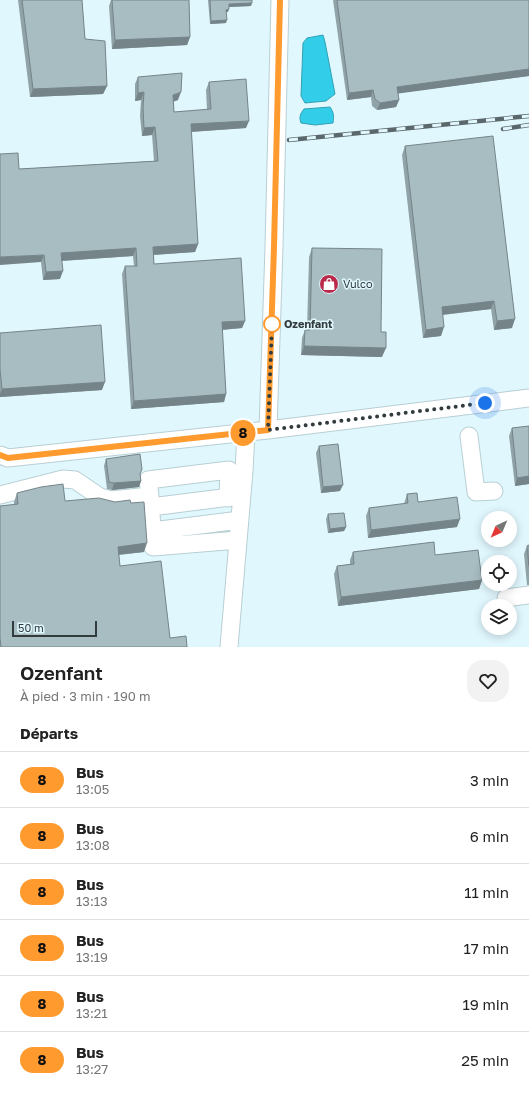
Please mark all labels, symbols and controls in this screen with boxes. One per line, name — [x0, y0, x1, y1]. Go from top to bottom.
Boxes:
shop icon: Vulco — [318, 273, 340, 295]
place label: Vulco — [343, 277, 373, 290]
marker: Ozenfant — [263, 315, 281, 333]
place label: Ozenfant — [284, 317, 333, 330]
your location — [475, 393, 495, 413]
line badge: 8 — [230, 420, 256, 446]
text: 8 — [239, 424, 247, 441]
north arrow — [481, 511, 517, 547]
map controls — [481, 511, 517, 635]
button: locate — [481, 555, 517, 591]
button: layers — [481, 599, 517, 635]
scale bar — [12, 619, 97, 638]
text: 50 m — [18, 621, 44, 634]
button: heart — [467, 660, 509, 702]
text: Ozenfant — [20, 661, 103, 684]
text: À pied · 3 min · 190 m — [20, 688, 151, 704]
text: Départs — [20, 724, 78, 742]
text: Bus — [76, 763, 104, 781]
text: 8 — [38, 771, 46, 788]
text: 3 min — [470, 771, 509, 789]
text: 13:05 — [76, 781, 109, 797]
text: Bus — [76, 819, 104, 837]
text: 8 — [38, 827, 46, 844]
text: 6 min — [470, 827, 509, 845]
text: 13:08 — [76, 837, 110, 853]
text: Bus — [76, 875, 104, 893]
text: 8 — [38, 883, 46, 900]
text: 11 min — [464, 883, 509, 901]
text: 13:13 — [76, 893, 108, 909]
text: Bus — [76, 931, 104, 949]
text: 8 — [38, 939, 46, 956]
text: 17 min — [464, 939, 509, 957]
text: 13:19 — [76, 949, 108, 965]
text: Bus — [76, 987, 104, 1005]
text: 8 — [38, 995, 46, 1012]
text: 19 min — [462, 995, 509, 1013]
text: 13:21 — [76, 1005, 108, 1021]
text: Bus — [76, 1043, 104, 1061]
text: 8 — [38, 1051, 46, 1068]
text: 25 min — [461, 1051, 509, 1069]
text: 13:27 — [76, 1061, 108, 1077]

